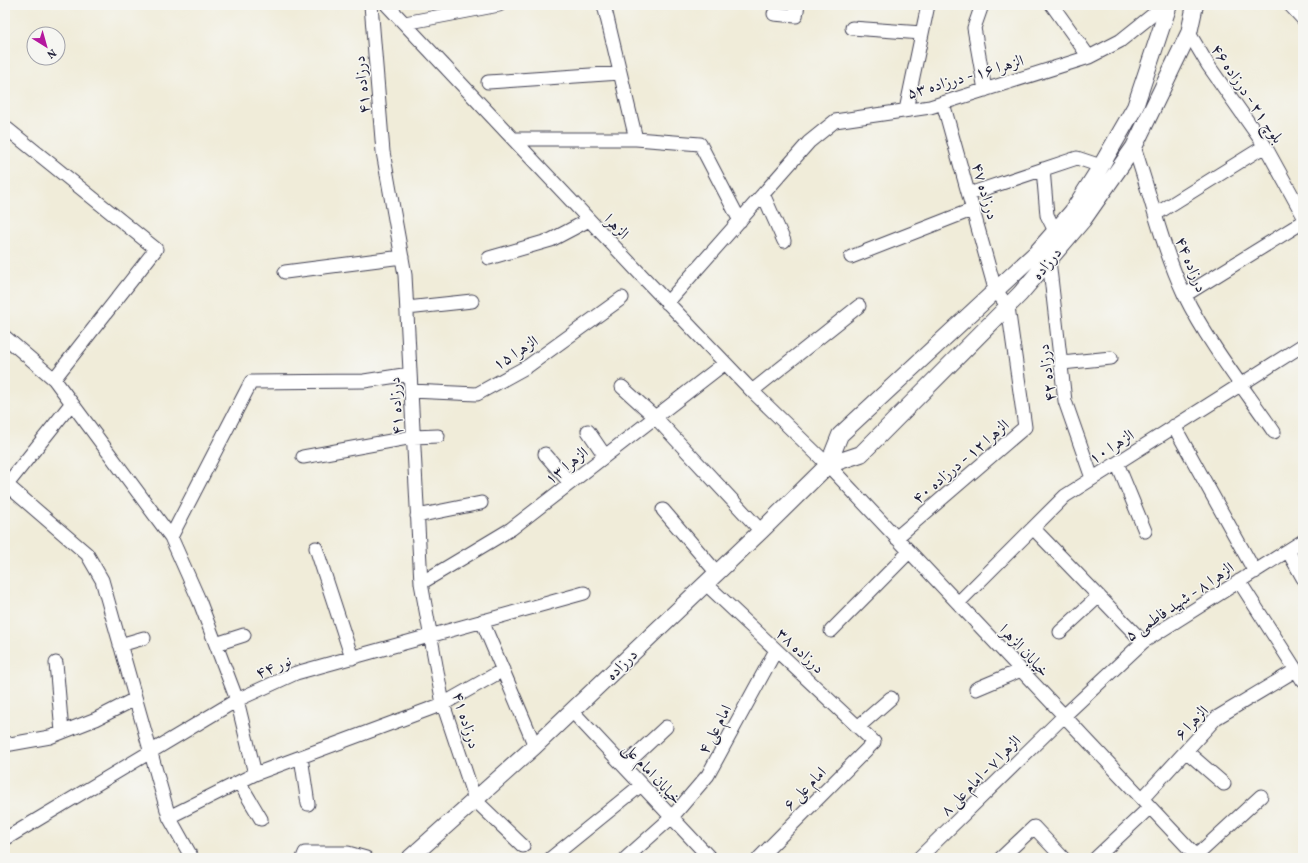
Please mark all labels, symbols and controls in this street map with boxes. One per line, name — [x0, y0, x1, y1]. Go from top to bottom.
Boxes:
north arrow — [26, 26, 66, 66]
street label: بلوچ ۲۱ - درزاده ۴۶ — [1203, 40, 1288, 149]
text: N — [43, 44, 59, 61]
street label: الزهرا ۱۶ - درزاده ۵۳ — [905, 51, 1027, 105]
street label: درزاده ۴۱ — [349, 55, 376, 115]
street label: درزاده ۴۷ — [965, 160, 1003, 223]
street label: الزهرا — [598, 210, 633, 245]
street label: درزاده ۴۴ — [1169, 234, 1211, 296]
street label: درزاده — [1027, 243, 1068, 285]
street label: الزهرا ۱۵ — [489, 331, 543, 376]
street label: درزاده ۴۲ — [1034, 342, 1062, 403]
street label: درزاده ۴۱ — [384, 376, 410, 436]
street label: الزهرا ۱۲ - درزاده ۴۰ — [908, 415, 1015, 510]
street label: الزهرا ۱۰ — [1085, 425, 1139, 470]
street label: الزهرا ۱۳ — [541, 443, 594, 491]
street label: الزهرا ۸ - شهید فاطمی ۵ — [1121, 558, 1239, 647]
street label: خیابان الزهرا — [993, 620, 1054, 683]
street label: درزاده ۳۸ — [771, 623, 829, 679]
street label: درزاده — [602, 645, 643, 686]
street label: نور ۴۴ — [253, 651, 295, 685]
street label: درزاده ۴۱ — [446, 689, 484, 752]
street label: امام علی ۴ — [694, 701, 740, 760]
street label: الزهرا ۶ — [1170, 701, 1214, 745]
street label: الزهرا ۷ - امام علی ۸ — [936, 731, 1028, 823]
street label: خیابان امام علی — [616, 738, 686, 812]
street label: امام علی ۶ — [779, 763, 833, 817]

